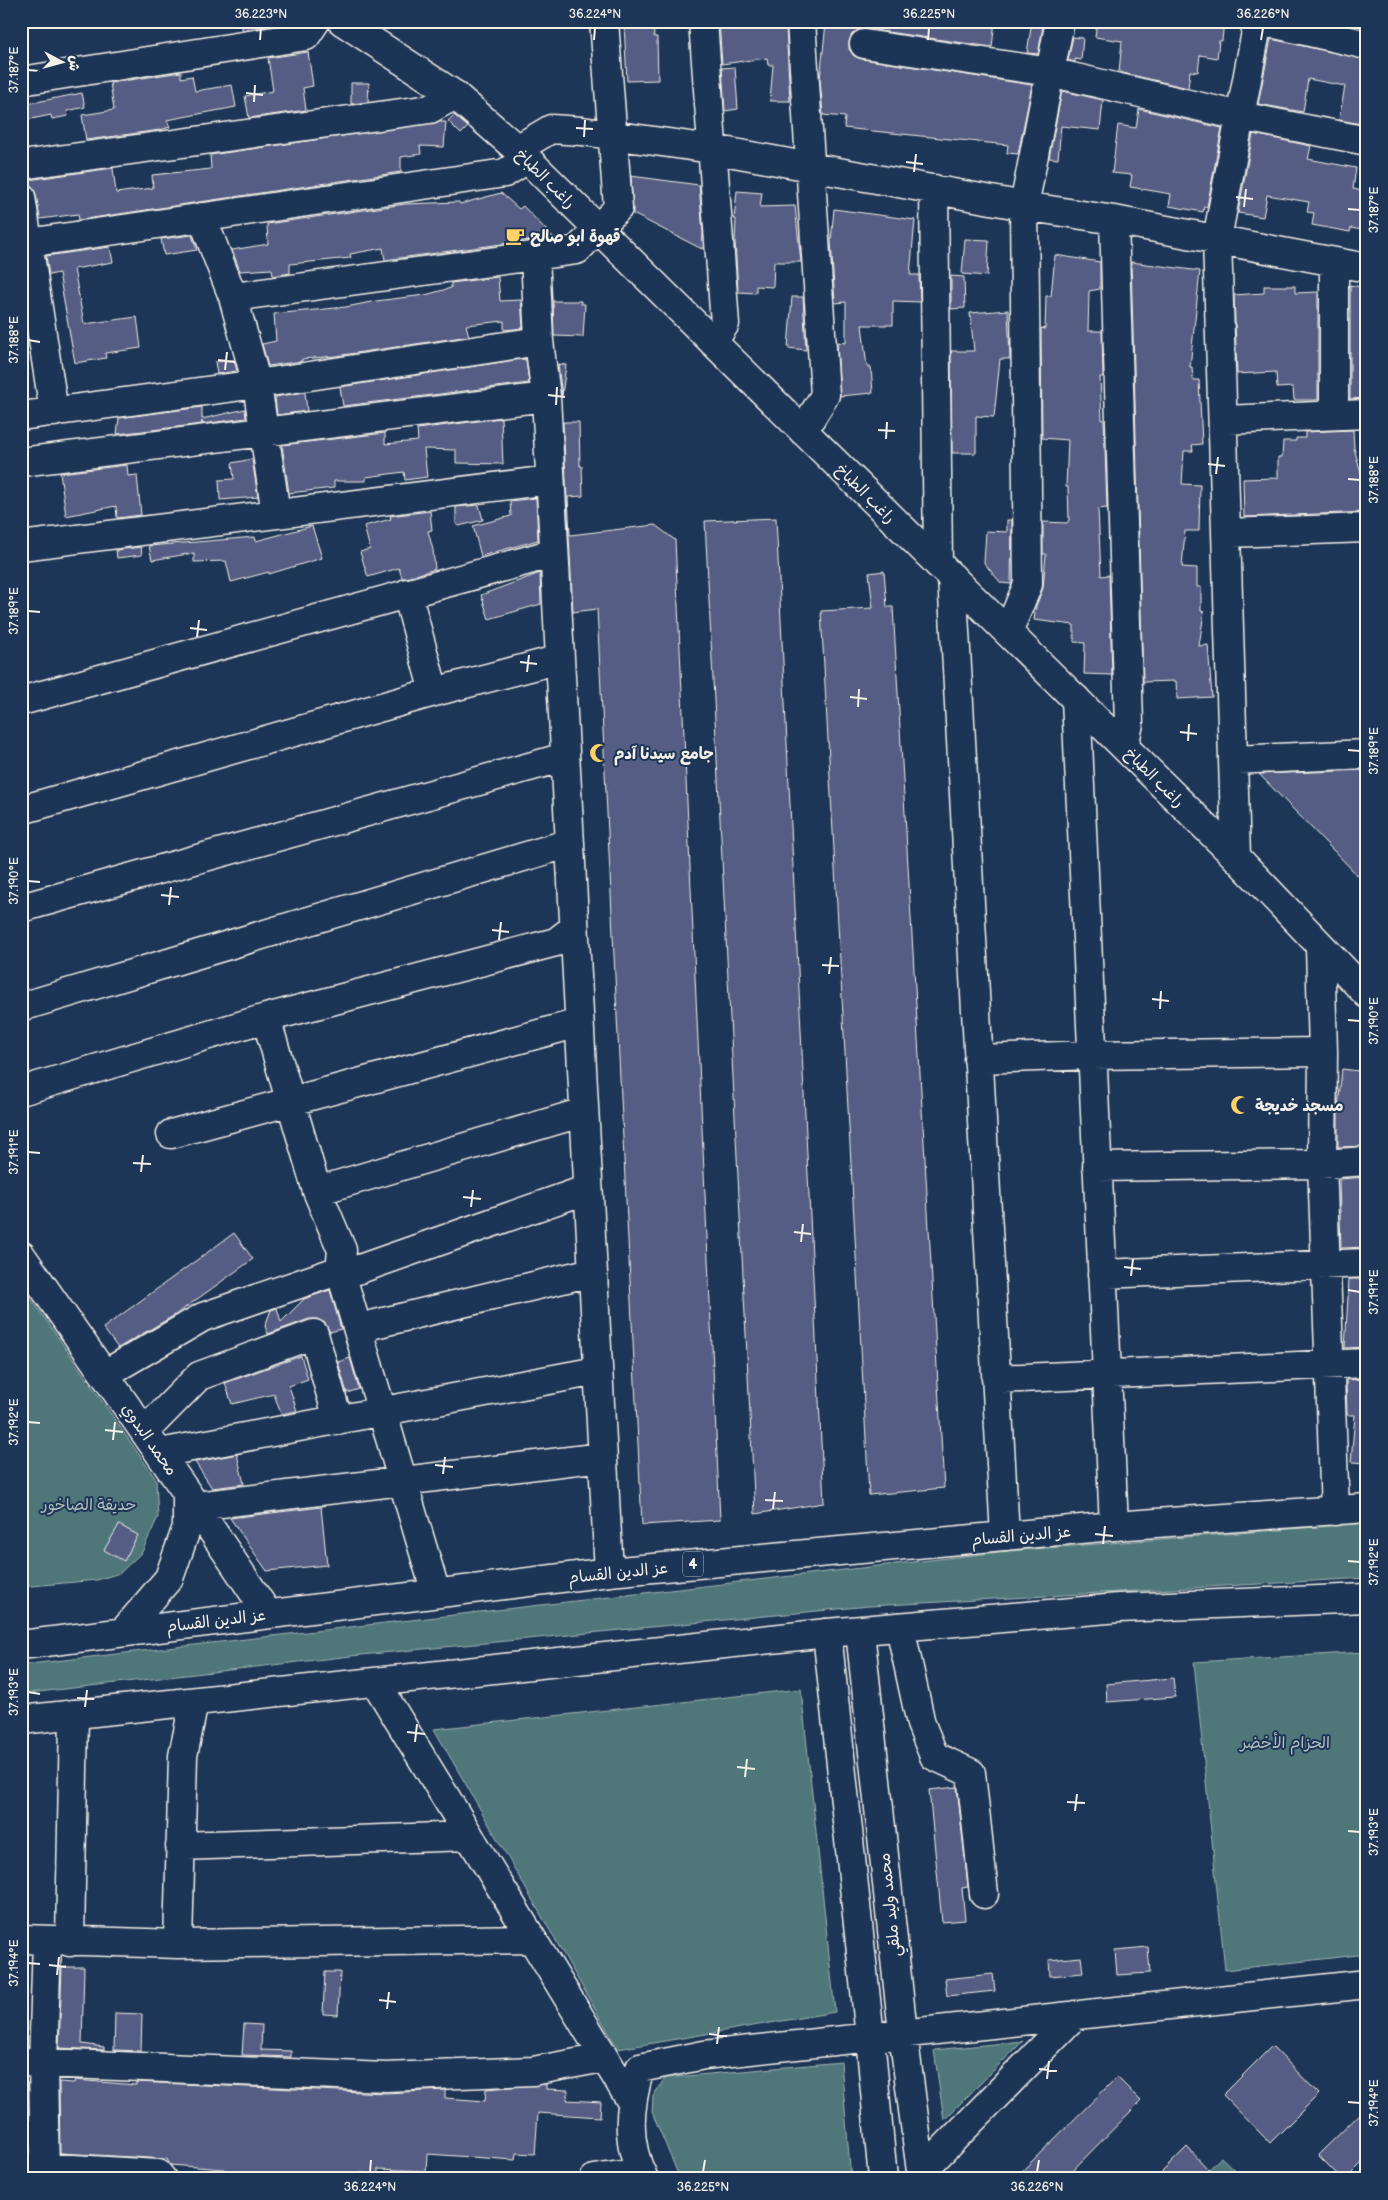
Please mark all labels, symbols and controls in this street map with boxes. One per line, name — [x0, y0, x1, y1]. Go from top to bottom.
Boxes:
text: 36.223°N — [235, 7, 287, 22]
text: 36.224°N — [569, 7, 621, 22]
text: 36.225°N — [903, 7, 955, 22]
text: 36.226°N — [1237, 7, 1289, 22]
north arrow — [38, 38, 88, 88]
text: 37.187°E — [7, 47, 22, 93]
text: ش — [65, 55, 84, 72]
street label: راغب الطباخ — [511, 145, 579, 213]
text: 37.187°E — [1367, 187, 1382, 233]
cafe icon: قهوة ابو صالح — [504, 225, 526, 247]
place label: قهوة ابو صالح — [530, 228, 621, 248]
text: 37.188°E — [7, 316, 22, 364]
text: 37.188°E — [1367, 456, 1382, 504]
street label: راغب الطباخ — [831, 460, 899, 528]
text: 37.189°E — [7, 587, 22, 635]
text: 37.189°E — [1367, 727, 1382, 775]
mosque icon: جامع سيدنا آدم — [588, 742, 610, 764]
street label: راغب الطباخ — [1120, 744, 1188, 812]
place label: جامع سيدنا آدم — [614, 745, 714, 766]
text: 37.190°E — [7, 857, 22, 905]
text: 37.190°E — [1367, 997, 1382, 1045]
mosque icon: مسجد خديجة — [1229, 1094, 1251, 1116]
place label: مسجد خديجة — [1255, 1097, 1344, 1116]
text: 37.191°E — [7, 1129, 22, 1175]
text: 37.191°E — [1367, 1269, 1382, 1315]
text: 37.192°E — [7, 1398, 22, 1446]
street label: محمد البدوي — [116, 1400, 181, 1480]
park label: حديقة الصاخور — [40, 1496, 136, 1515]
street label: عز الدين القسام — [970, 1523, 1072, 1552]
text: 37.192°E — [1367, 1538, 1382, 1586]
road number: 4 — [683, 1552, 703, 1576]
street label: عز الدين القسام — [567, 1559, 669, 1590]
street label: عز الدين القسام — [165, 1606, 267, 1639]
text: 37.193°E — [7, 1668, 22, 1716]
park label: الحزام الأخضر — [1238, 1732, 1330, 1755]
text: 37.193°E — [1367, 1808, 1382, 1856]
street label: محمد وليد ملقي — [876, 1851, 909, 1958]
text: 37.194°E — [7, 1939, 22, 1987]
text: 37.194°E — [1367, 2079, 1382, 2127]
text: 36.224°N — [344, 2180, 396, 2195]
text: 36.225°N — [677, 2180, 729, 2195]
text: 36.226°N — [1011, 2180, 1063, 2195]

